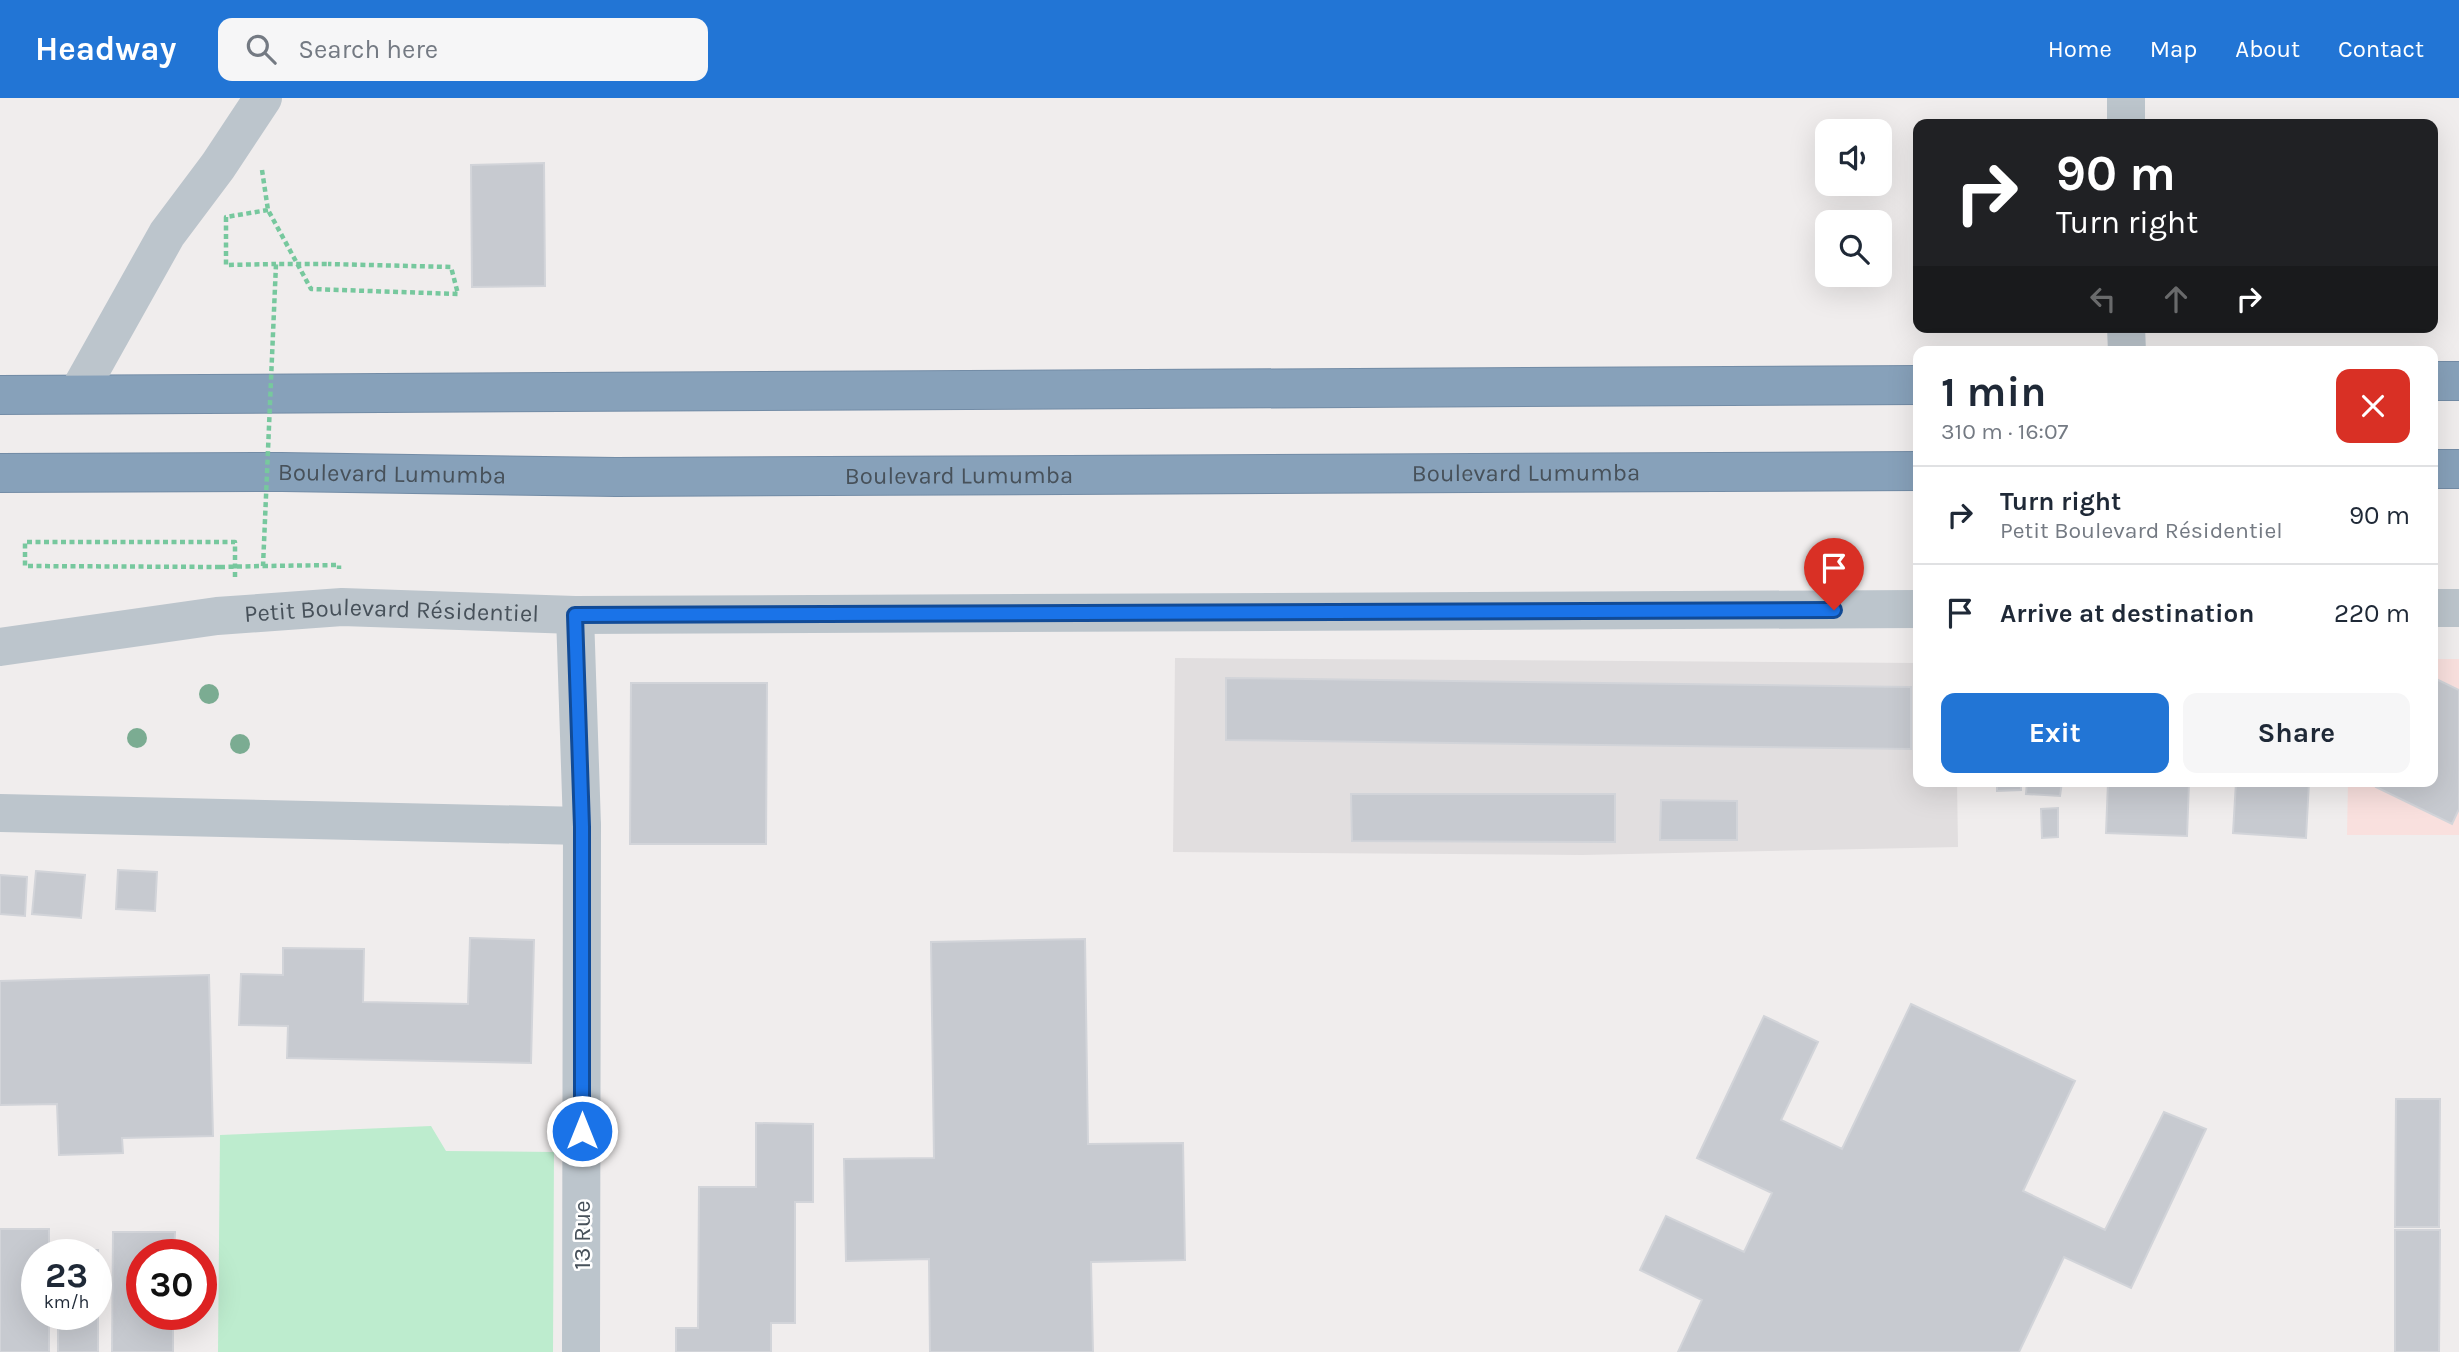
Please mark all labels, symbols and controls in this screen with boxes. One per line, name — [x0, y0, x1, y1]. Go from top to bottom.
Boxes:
search box — [218, 18, 708, 81]
text: Headway — [35, 30, 176, 68]
icon: search — [242, 30, 280, 68]
text: Search here — [298, 34, 438, 65]
text: Home — [2048, 35, 2112, 63]
text: Map — [2150, 35, 2197, 63]
text: About — [2235, 35, 2300, 63]
text: Contact — [2338, 35, 2424, 63]
map controls — [1815, 119, 1892, 287]
button: sound — [1815, 119, 1892, 196]
text: 90 m — [2056, 145, 2176, 202]
icon: right — [1941, 147, 2032, 238]
text: Turn right — [2056, 204, 2198, 241]
button: search — [1815, 210, 1892, 287]
icon: left — [2084, 280, 2122, 318]
icon: ahead — [2157, 280, 2195, 318]
icon: right — [2230, 280, 2268, 318]
text: 1 min — [1941, 367, 2046, 417]
button: close — [2336, 369, 2410, 443]
text: 310 m · 16:07 — [1941, 418, 2068, 445]
street label: Boulevard Lumumba — [278, 458, 506, 489]
street label: Boulevard Lumumba — [1412, 458, 1640, 487]
street label: Boulevard Lumumba — [845, 461, 1073, 490]
text: Turn right — [2000, 486, 2121, 517]
icon: right — [1941, 496, 1979, 534]
text: 90 m — [2349, 500, 2410, 531]
text: Petit Boulevard Résidentiel — [2000, 517, 2283, 544]
pin — [1804, 538, 1864, 610]
icon: arrive — [1815, 549, 1853, 587]
street label: Petit Boulevard Résidentiel — [243, 593, 539, 628]
icon: arrive — [1941, 594, 1979, 632]
text: Arrive at destination — [2000, 598, 2254, 629]
text: 220 m — [2334, 598, 2410, 629]
button: Exit — [1941, 693, 2169, 773]
button: Share — [2183, 693, 2410, 773]
position arrow — [545, 1094, 619, 1168]
street label: 13 Rue — [568, 1200, 596, 1270]
speed limit sign: 30 — [126, 1239, 217, 1330]
text: 23 — [45, 1255, 88, 1296]
text: km/h — [44, 1291, 89, 1313]

